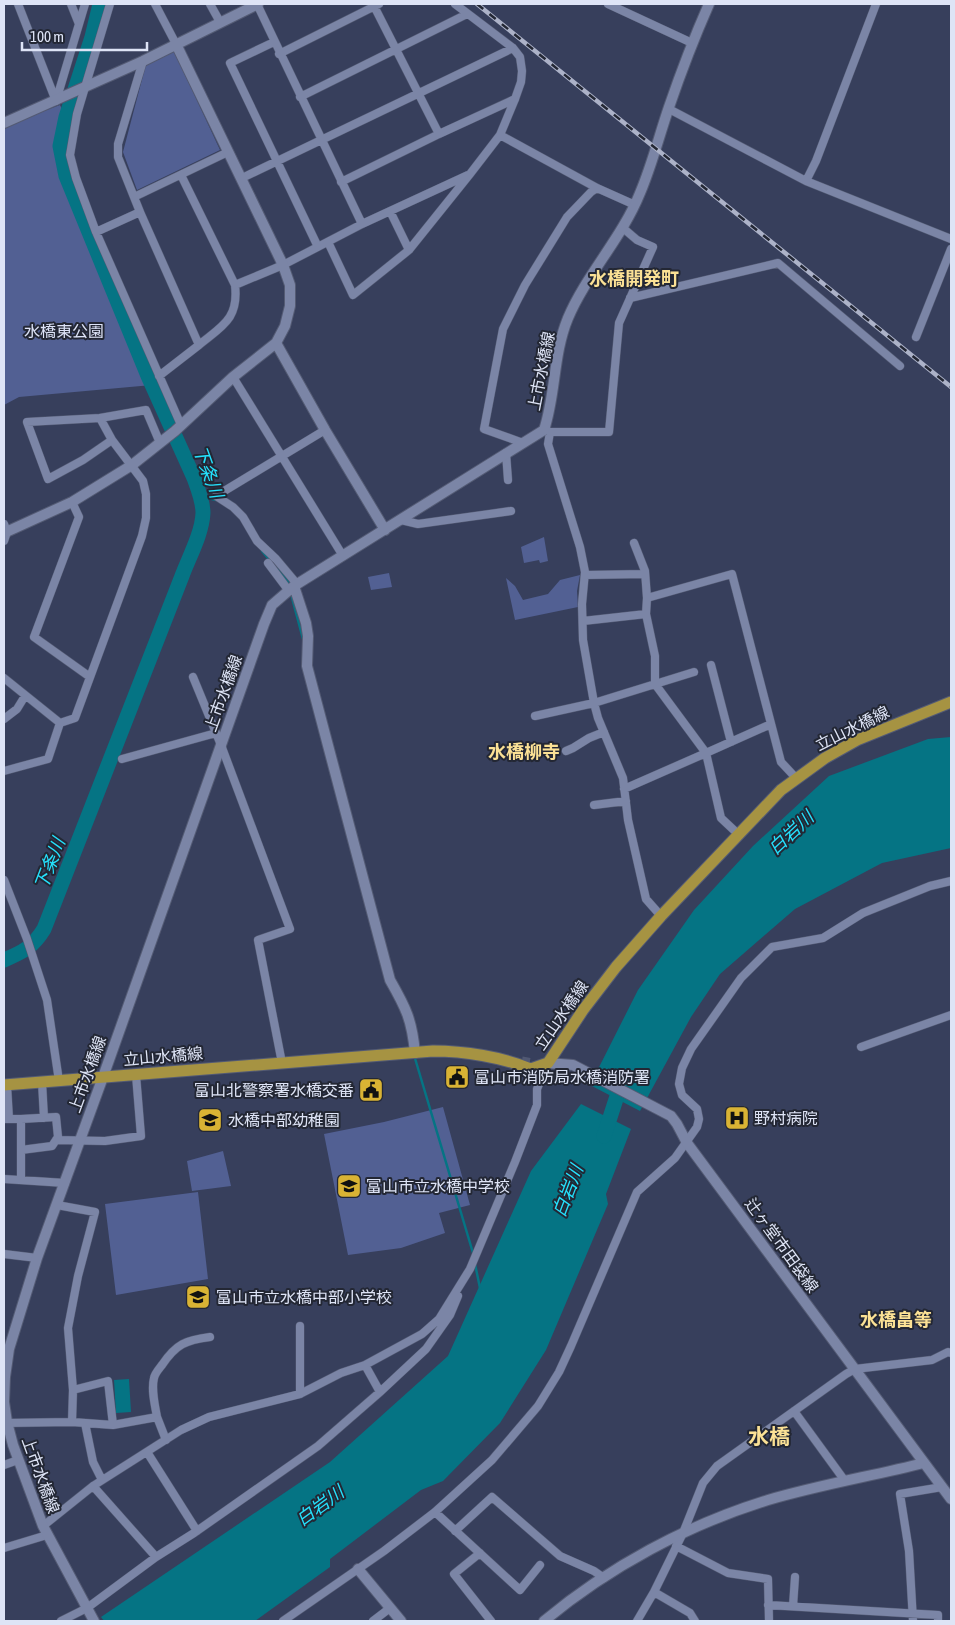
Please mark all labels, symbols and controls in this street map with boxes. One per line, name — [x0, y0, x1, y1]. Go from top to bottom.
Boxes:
scale bar — [22, 20, 148, 52]
text: 100 m — [30, 28, 64, 45]
district label: 水橋開発町 — [589, 268, 679, 289]
park label: 水橋東公園 — [24, 322, 104, 340]
street label: 上市水橋線 — [525, 330, 557, 412]
water label: 下条川 — [189, 443, 228, 503]
street label: 上市水橋線 — [201, 652, 245, 734]
street label: 立山水橋線 — [812, 702, 892, 754]
district label: 水橋柳寺 — [488, 741, 560, 762]
water label: 白岩川 — [764, 805, 819, 859]
water label: 下条川 — [30, 833, 70, 893]
street label: 立山水橋線 — [531, 977, 591, 1053]
street label: 上市水橋線 — [65, 1033, 109, 1115]
street label: 立山水橋線 — [122, 1044, 204, 1068]
public building icon: 富山市消防局水橋消防署 — [444, 1064, 470, 1090]
place label: 富山市消防局水橋消防署 — [474, 1068, 650, 1086]
public building icon: 富山北警察署水橋交番 — [358, 1077, 384, 1103]
place label: 富山北警察署水橋交番 — [194, 1081, 354, 1099]
hospital icon: 野村病院 — [724, 1105, 750, 1131]
school or university icon: 水橋中部幼稚園 — [197, 1107, 223, 1133]
place label: 野村病院 — [754, 1109, 818, 1127]
place label: 水橋中部幼稚園 — [228, 1111, 340, 1129]
water label: 白岩川 — [548, 1160, 588, 1220]
school or university icon: 富山市立水橋中学校 — [336, 1173, 362, 1199]
place label: 富山市立水橋中学校 — [366, 1177, 510, 1195]
street label: 辻ヶ堂市田袋線 — [742, 1194, 822, 1296]
school or university icon: 富山市立水橋中部小学校 — [185, 1284, 211, 1310]
place label: 富山市立水橋中部小学校 — [216, 1288, 392, 1306]
district label: 水橋畠等 — [860, 1309, 932, 1330]
district label: 水橋 — [748, 1424, 790, 1448]
street label: 上市水橋線 — [19, 1434, 63, 1516]
water label: 白岩川 — [292, 1480, 349, 1530]

